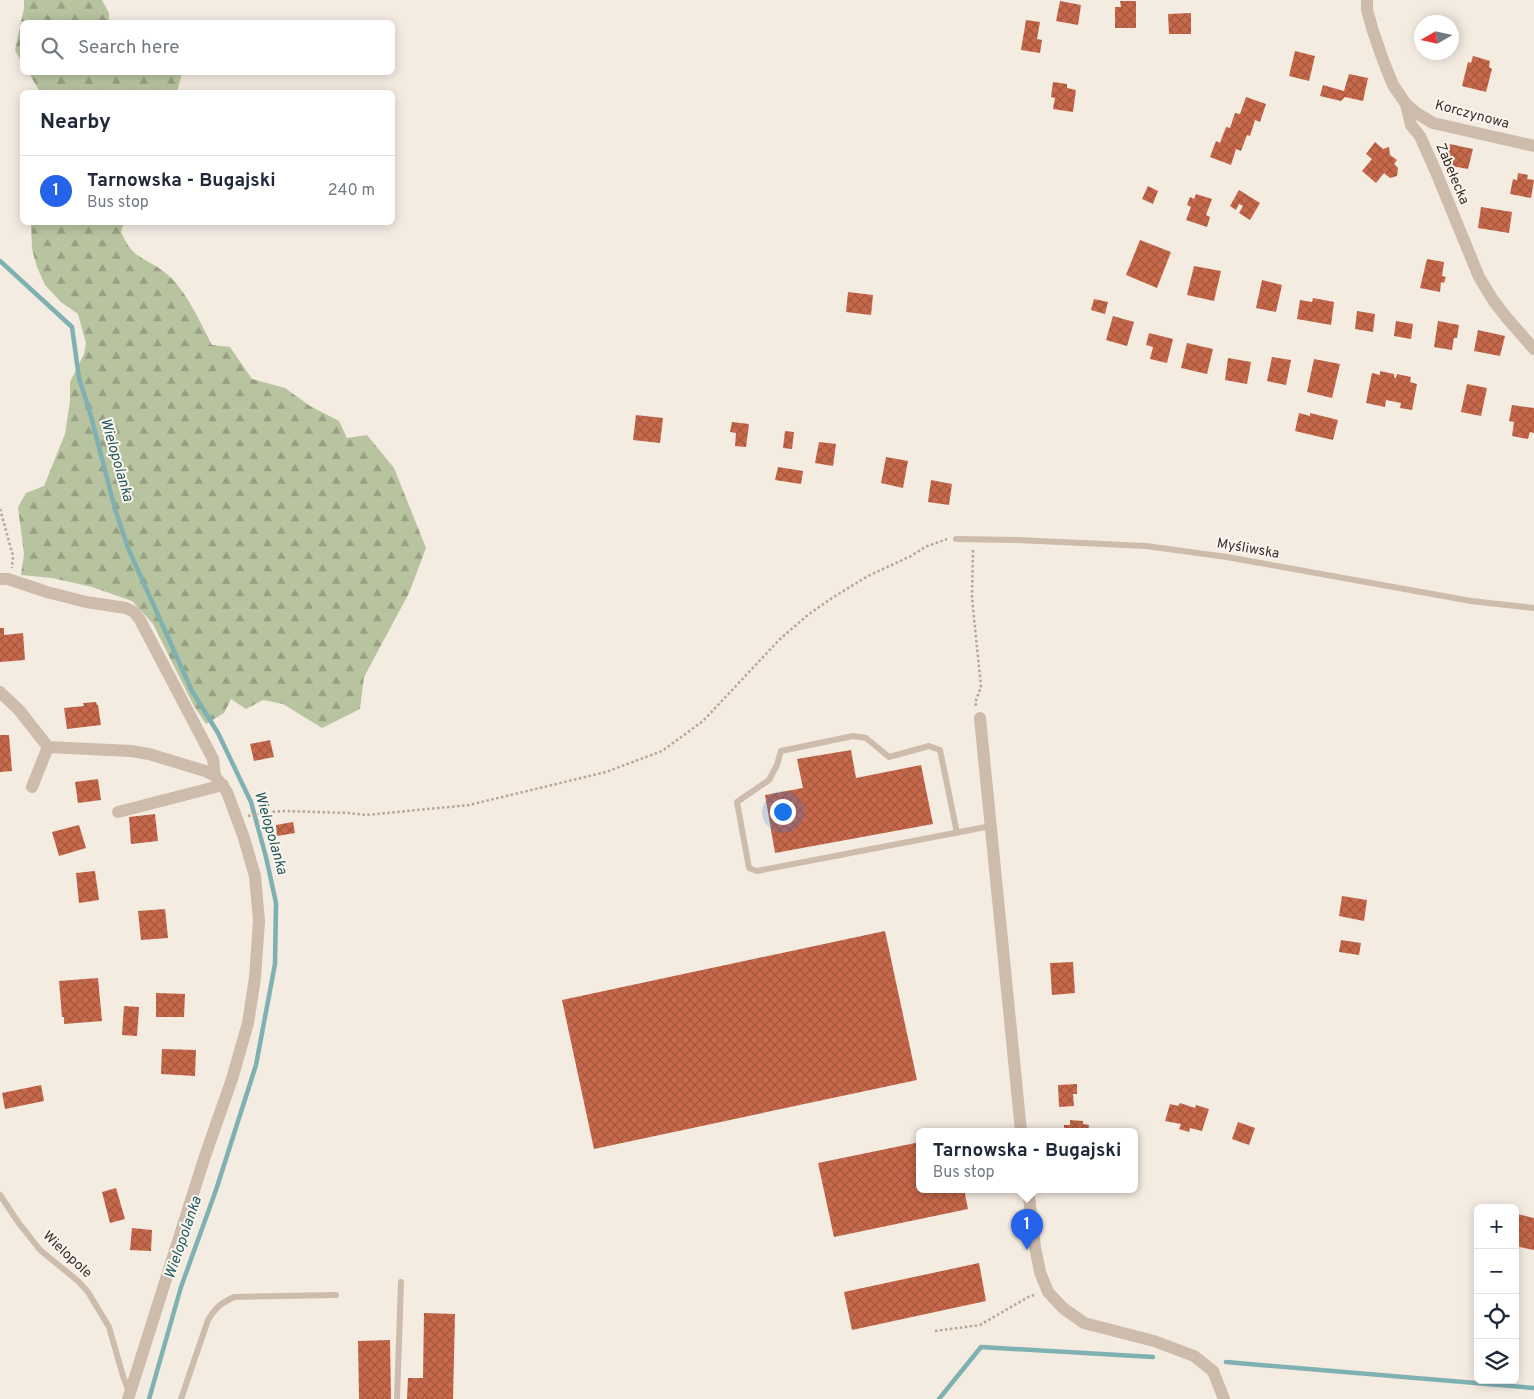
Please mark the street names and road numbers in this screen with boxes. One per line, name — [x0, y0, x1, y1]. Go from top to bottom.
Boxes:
street label: Korczynowa — [1433, 97, 1511, 133]
street label: Zabełecka — [1431, 141, 1473, 207]
street label: Myśliwska — [1215, 535, 1281, 563]
street label: Wielopole — [39, 1228, 95, 1282]

